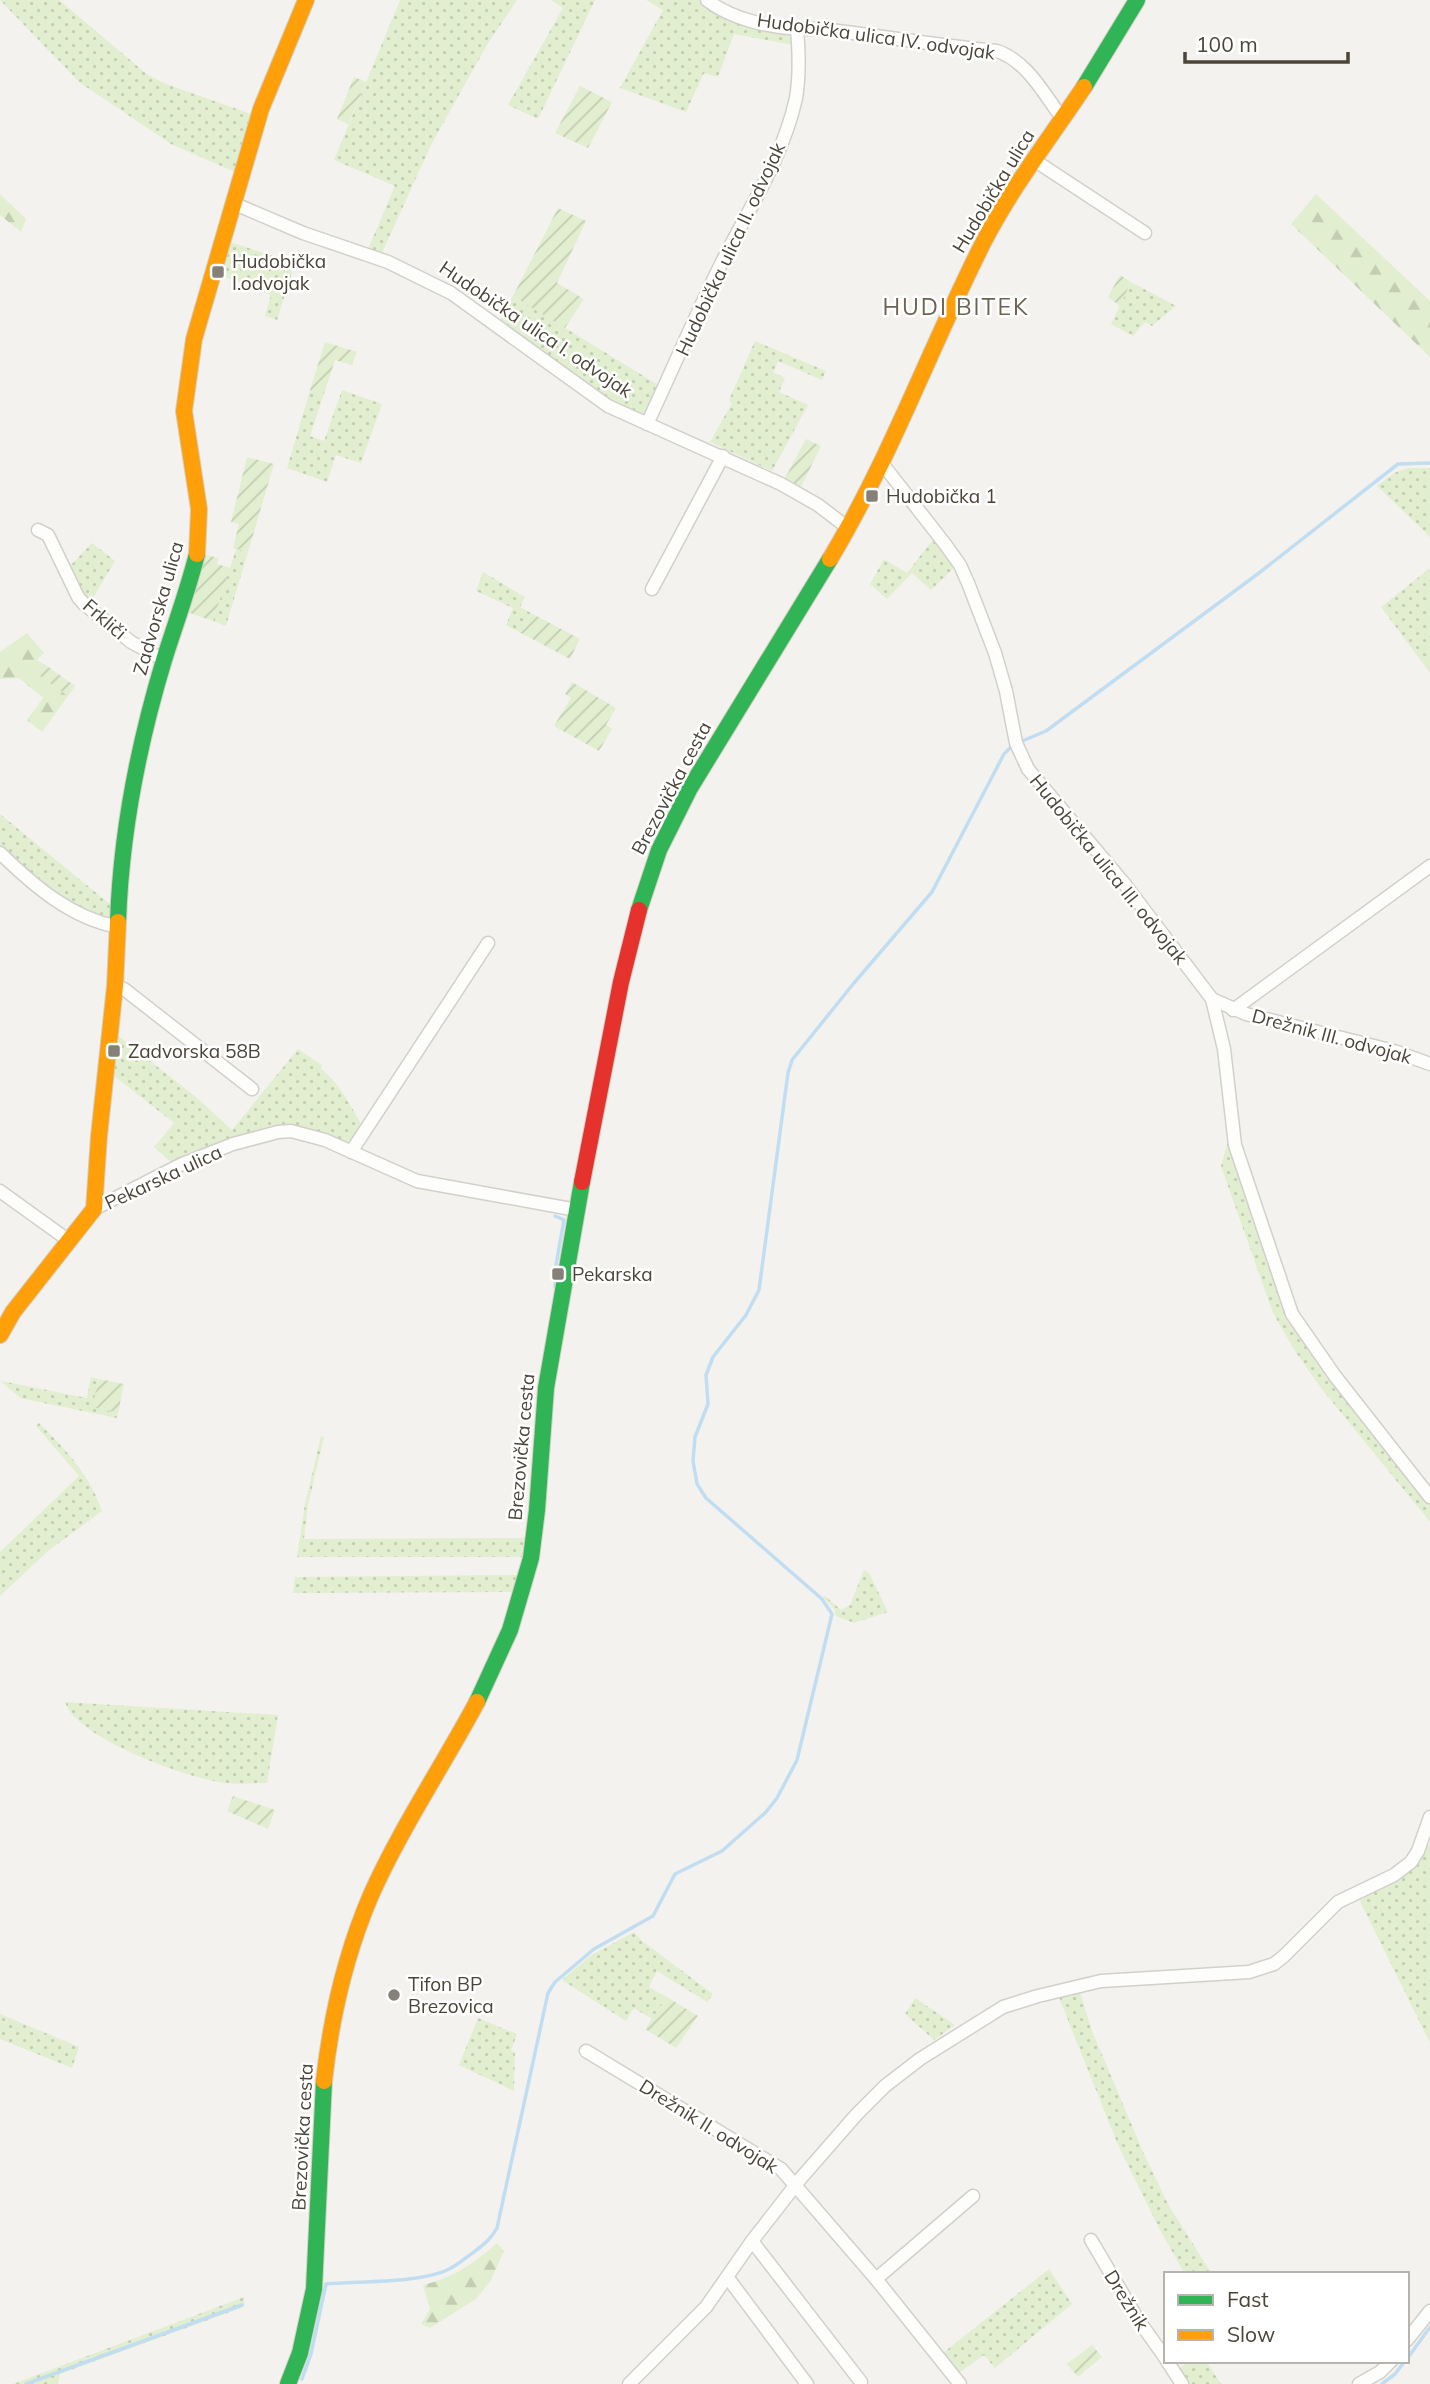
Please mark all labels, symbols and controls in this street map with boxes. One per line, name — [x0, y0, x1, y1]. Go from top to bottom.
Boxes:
street label: Hudobička ulica IV. odvojak — [755, 7, 997, 65]
scale bar — [1185, 21, 1348, 65]
text: 100 m — [1196, 31, 1258, 57]
street label: Hudobička ulica — [947, 125, 1039, 257]
street label: Hudobička ulica II. odvojak — [670, 138, 790, 360]
place label: Hudobička I.odvojak — [232, 249, 326, 295]
street label: Hudobička ulica I. odvojak — [435, 255, 637, 403]
marker: Hudobička I.odvojak — [210, 264, 226, 280]
district label: HUDI BITEK — [882, 292, 1030, 321]
place label: Hudobička 1 — [886, 484, 997, 508]
marker: Hudobička 1 — [864, 488, 880, 504]
street label: Zadvorska ulica — [127, 538, 189, 678]
street label: Frkliči — [78, 593, 132, 645]
street label: Brezovička cesta — [626, 717, 716, 859]
street label: Hudobička ulica III. odvojak — [1025, 769, 1193, 969]
street label: Drežnik III. odvojak — [1250, 1003, 1415, 1069]
place label: Zadvorska 58B — [128, 1039, 261, 1063]
marker: Zadvorska 58B — [106, 1043, 122, 1059]
street label: Pekarska ulica — [101, 1139, 225, 1215]
place label: Pekarska — [572, 1262, 653, 1286]
marker: Pekarska — [550, 1266, 566, 1282]
street label: Brezovička cesta — [503, 1373, 539, 1521]
place label: Tifon BP Brezovica — [408, 1972, 494, 2018]
marker: Tifon BP Brezovica — [386, 1987, 402, 2003]
street label: Brezovička cesta — [286, 2063, 318, 2211]
street label: Drežnik II. odvojak — [635, 2074, 783, 2179]
street label: Drežnik — [1099, 2265, 1155, 2335]
legend — [1164, 2272, 1409, 2363]
text: Fast — [1227, 2286, 1269, 2312]
text: Slow — [1227, 2321, 1275, 2347]

